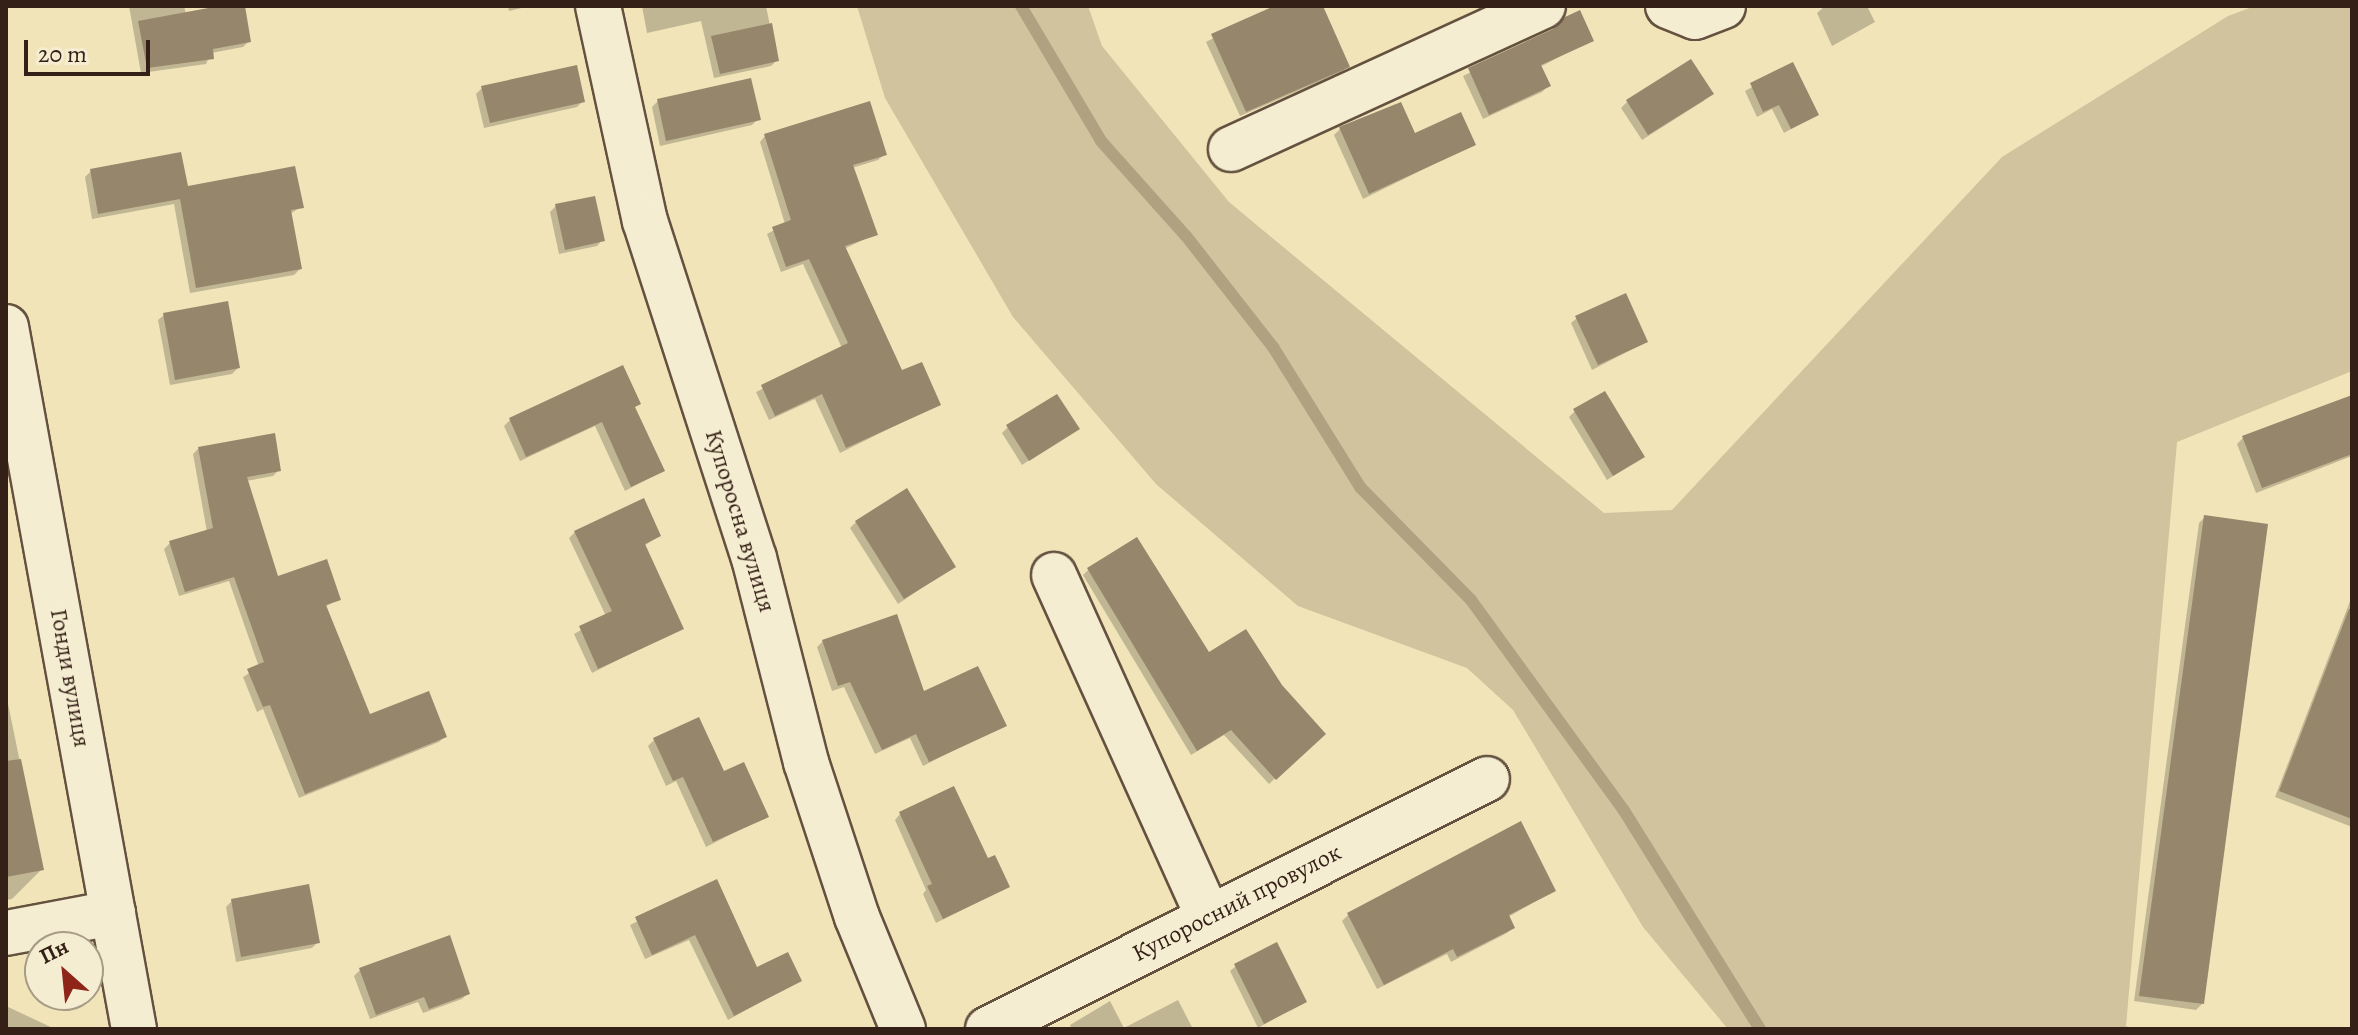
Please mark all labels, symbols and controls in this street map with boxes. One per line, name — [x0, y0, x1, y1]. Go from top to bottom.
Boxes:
scale bar — [28, 24, 154, 74]
text: 20 m — [38, 38, 87, 70]
street label: Купоросна вулиця — [699, 426, 781, 616]
street label: Гонди вулиця — [44, 607, 96, 749]
street label: Купоросний провулок — [1128, 838, 1346, 968]
north arrow — [24, 931, 104, 1011]
text: Пн — [34, 932, 74, 971]

